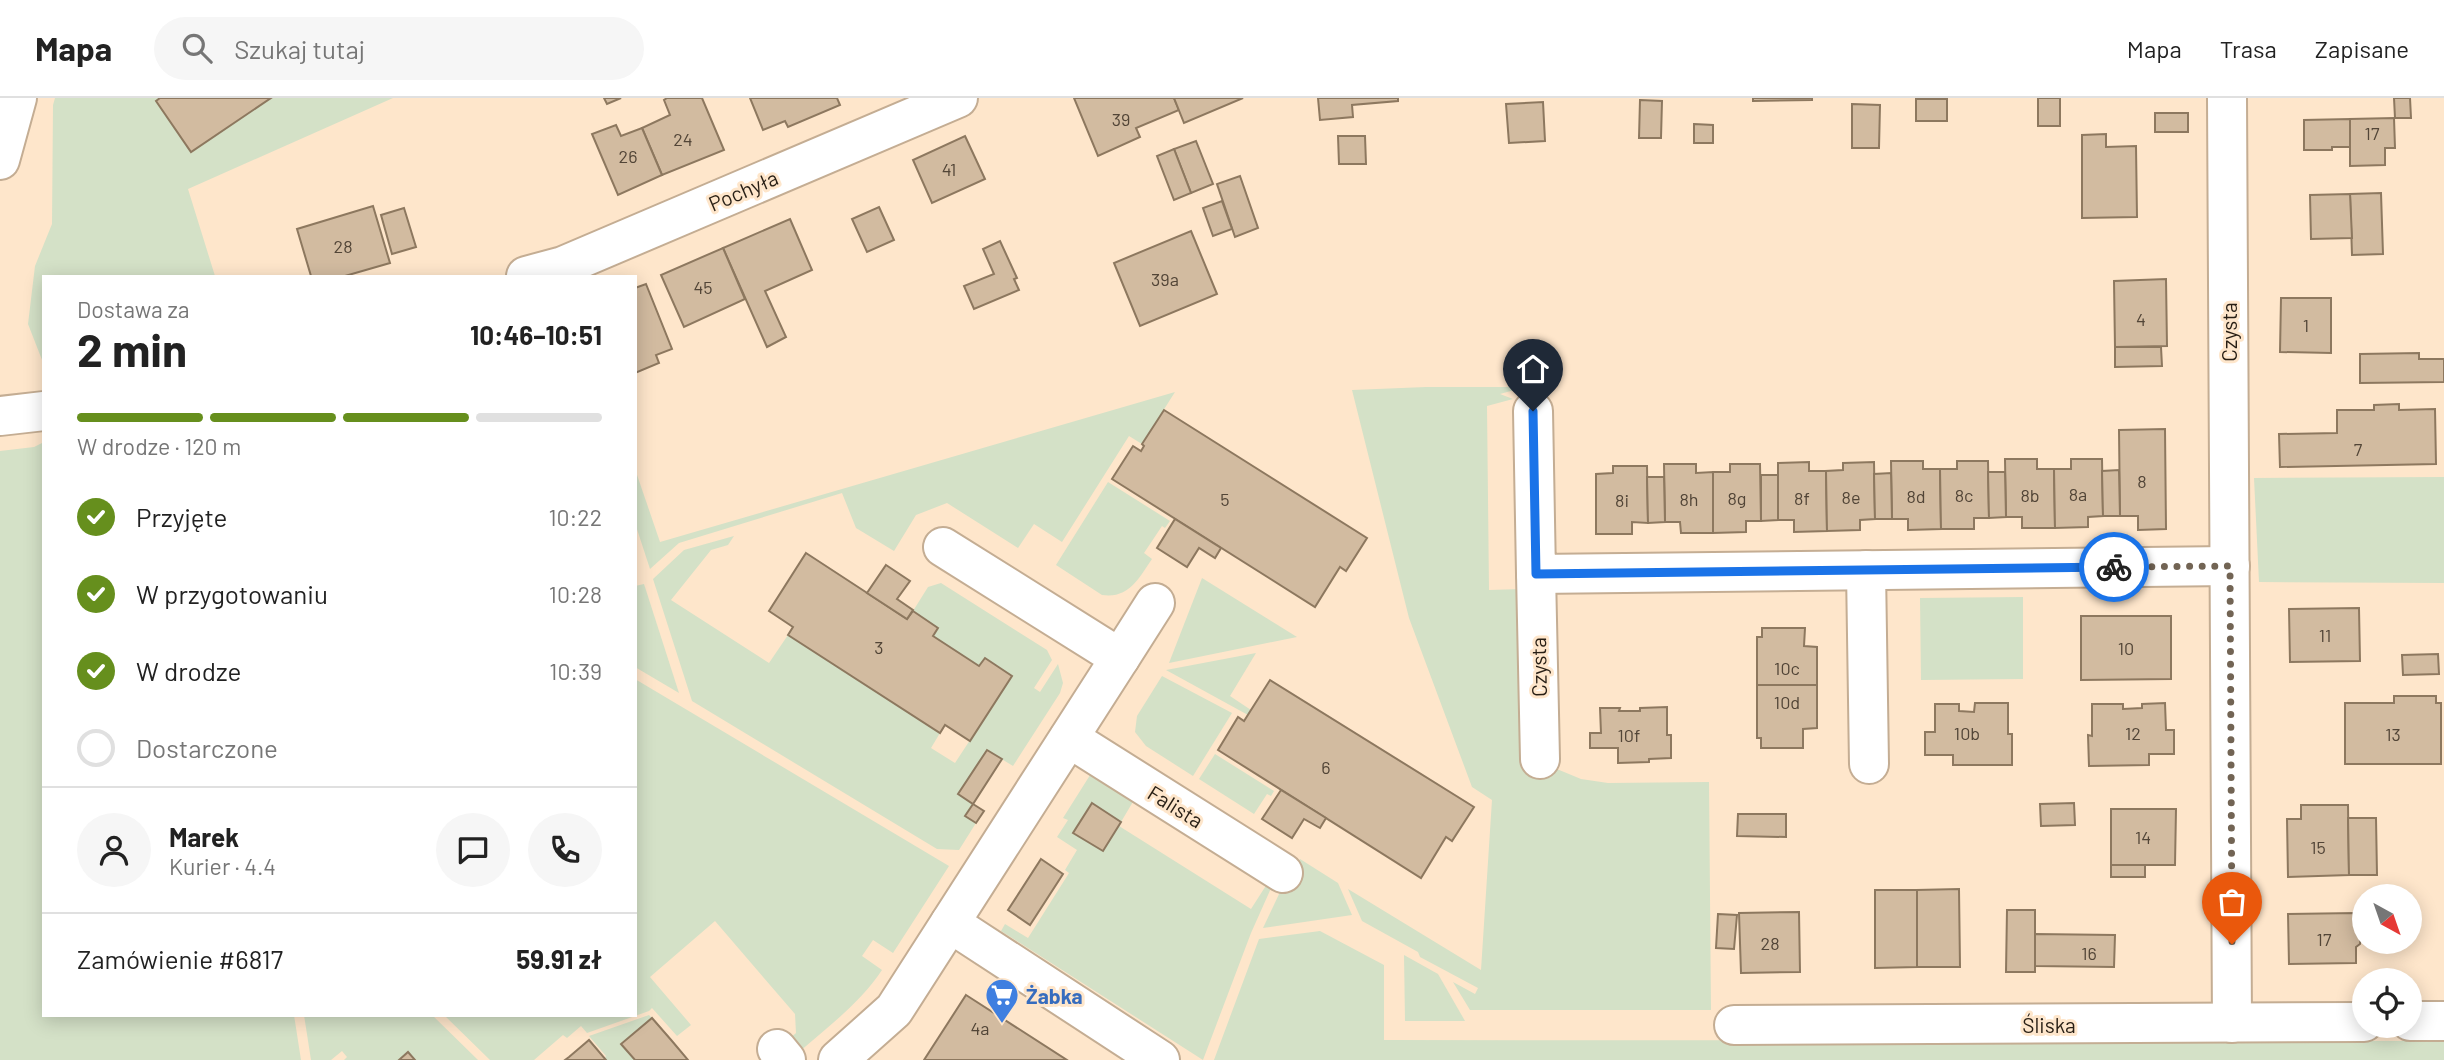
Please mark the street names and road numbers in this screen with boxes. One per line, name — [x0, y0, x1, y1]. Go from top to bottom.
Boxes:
street label: Pochyła — [704, 164, 782, 216]
street label: Czysta — [2216, 302, 2241, 362]
street label: Czysta — [1525, 637, 1551, 697]
street label: Falista — [1144, 779, 1208, 833]
street label: Śliska — [2022, 1012, 2076, 1037]

